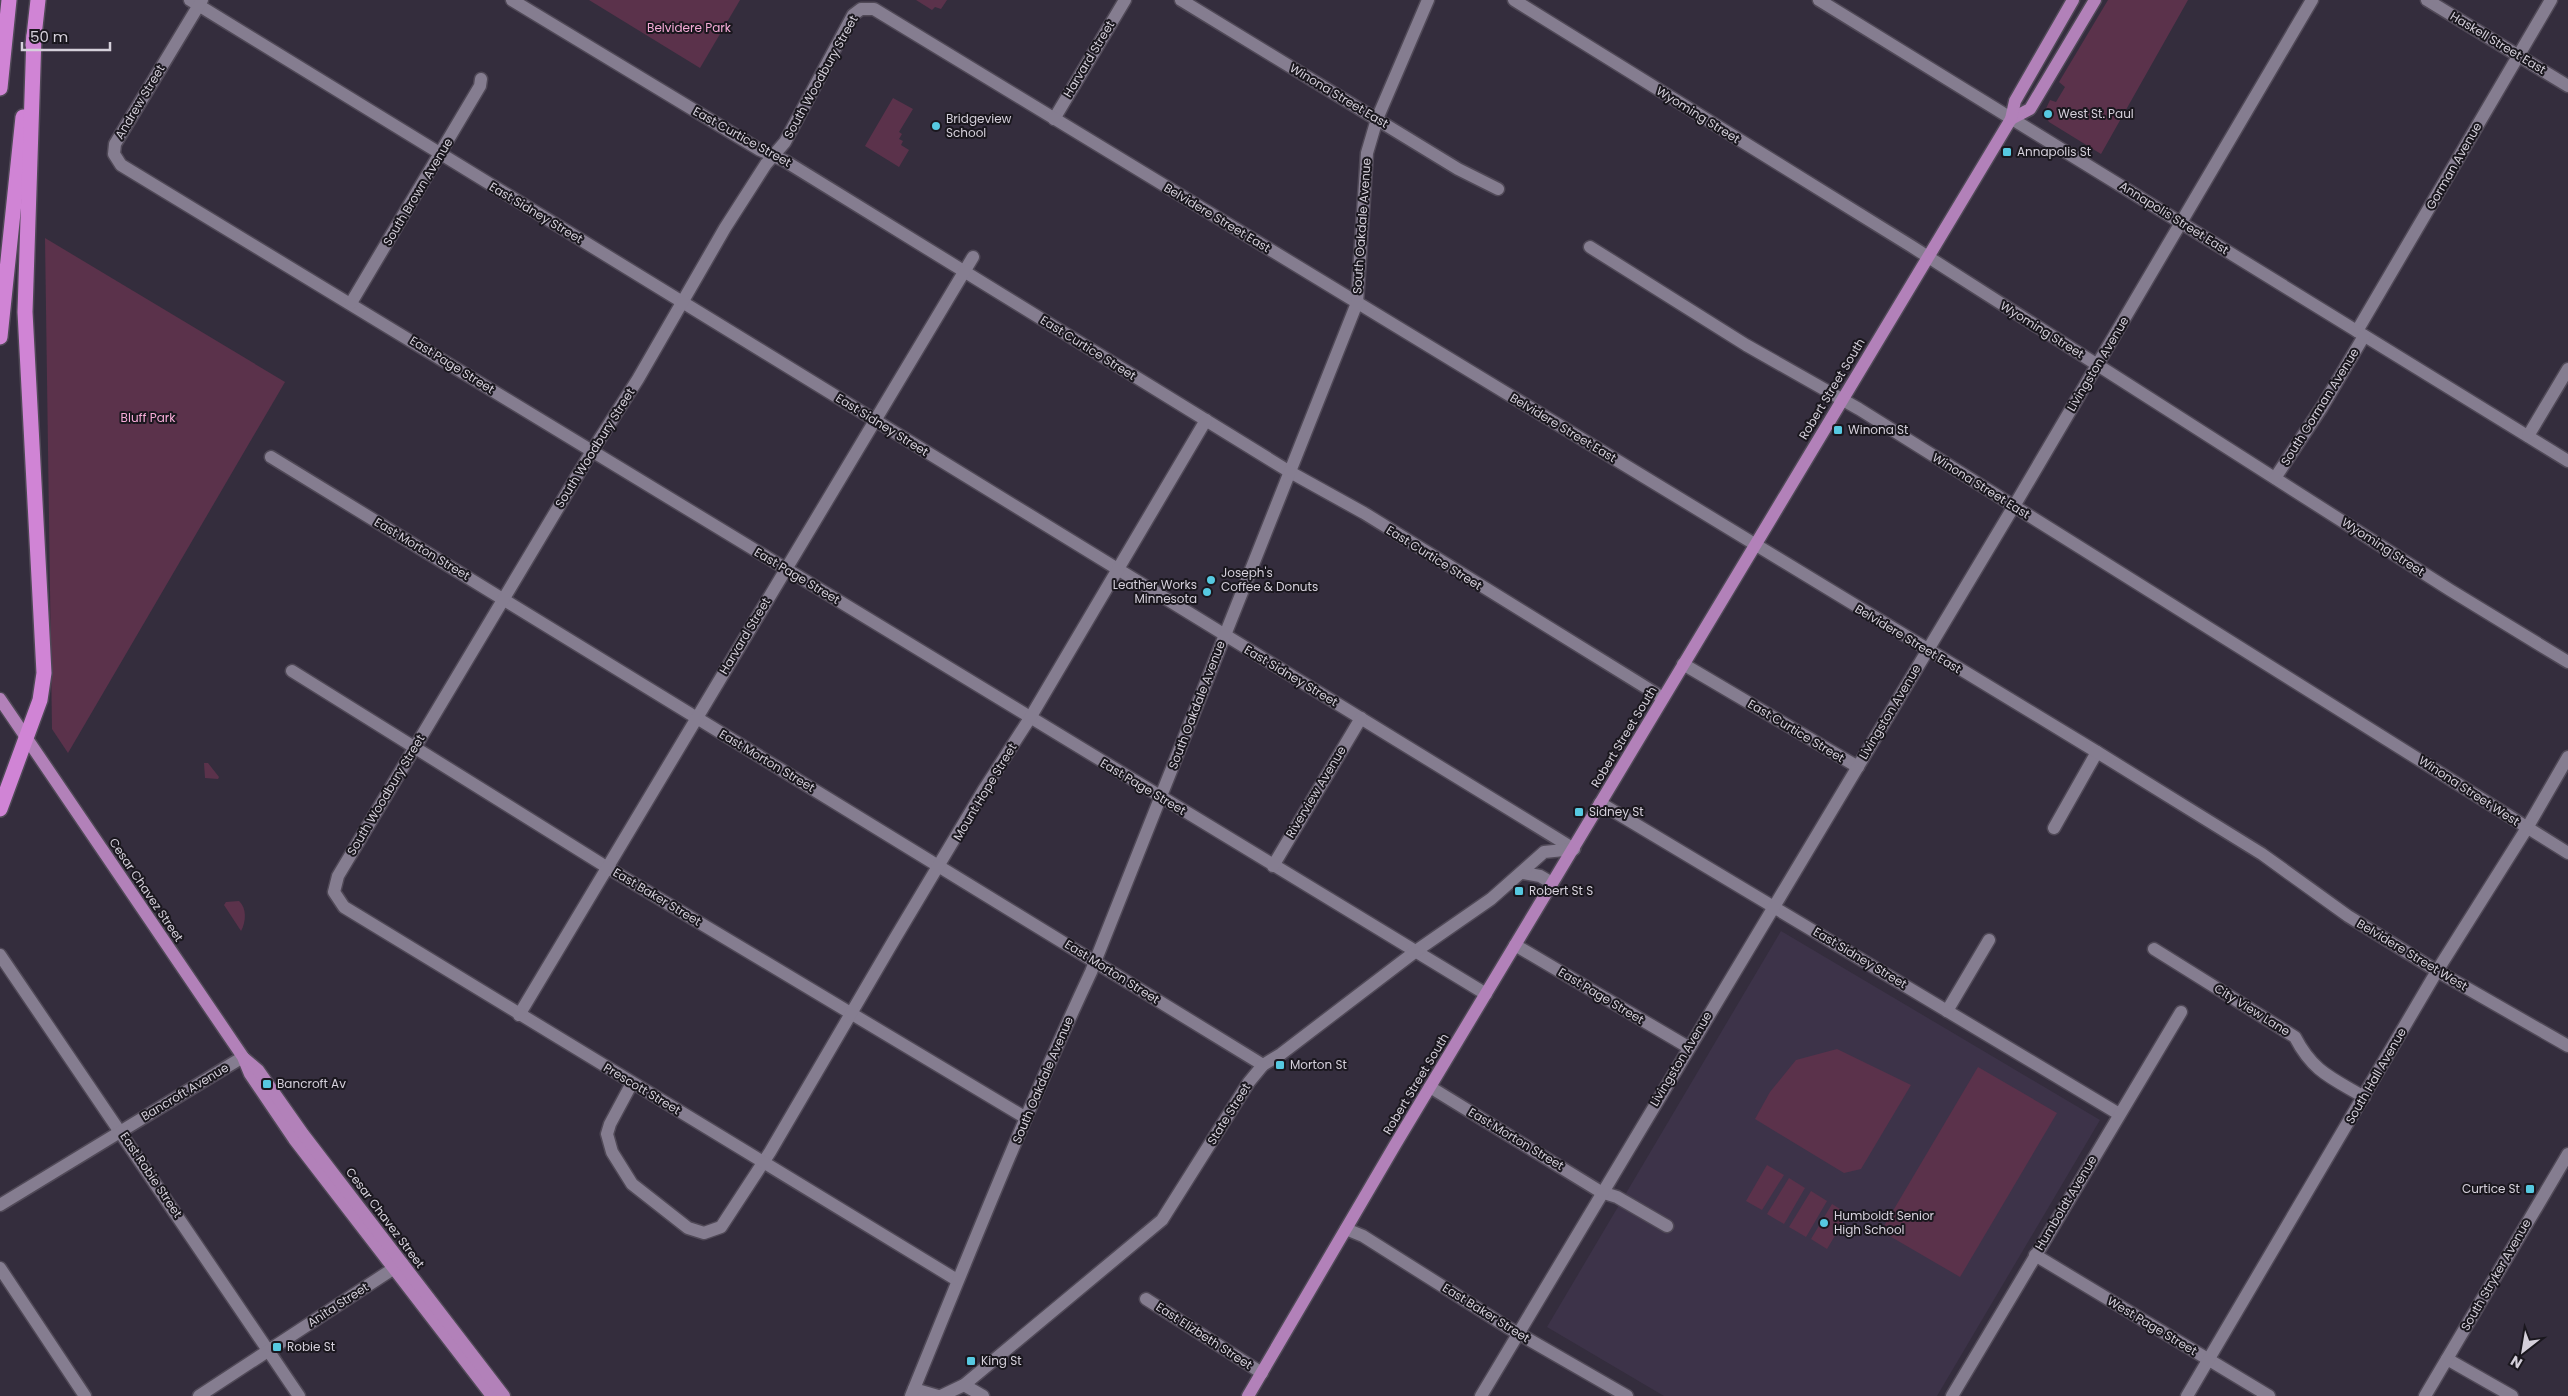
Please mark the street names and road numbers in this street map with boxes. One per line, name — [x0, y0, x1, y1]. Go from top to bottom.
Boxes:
street label: Haskell Street East — [2447, 7, 2549, 78]
street label: South Woodbury Street — [780, 12, 862, 141]
street label: Harvard Street — [1059, 17, 1118, 100]
street label: Winona Street East — [1287, 59, 1392, 132]
street label: Andrew Street — [111, 61, 168, 142]
street label: Wyoming Street — [1653, 82, 1743, 147]
street label: East Curtice Street — [690, 102, 794, 171]
street label: Gorman Avenue — [2422, 119, 2485, 212]
street label: South Brown Avenue — [379, 135, 457, 249]
street label: South Oakdale Avenue — [1348, 157, 1375, 295]
street label: Annapolis Street East — [2116, 177, 2232, 258]
street label: East Sidney Street — [486, 178, 586, 247]
street label: Belvidere Street East — [1161, 179, 1274, 256]
street label: Wyoming Street — [1997, 297, 2087, 362]
street label: East Curtice Street — [1037, 311, 1139, 384]
street label: Livingston Avenue — [2063, 313, 2133, 414]
street label: East Page Street — [407, 332, 498, 398]
street label: Robert Street South — [1795, 335, 1869, 443]
street label: South Gorman Avenue — [2276, 345, 2363, 469]
street label: South Woodbury Street — [551, 385, 638, 511]
street label: East Sidney Street — [833, 389, 932, 460]
street label: Belvidere Street East — [1507, 389, 1620, 466]
street label: Winona Street East — [1929, 449, 2033, 523]
street label: East Morton Street — [371, 513, 473, 584]
street label: Wyoming Street — [2339, 513, 2428, 580]
street label: East Curtice Street — [1383, 521, 1485, 594]
street label: East Page Street — [751, 543, 843, 608]
street label: Harvard Street — [715, 594, 774, 677]
street label: Belvidere Street East — [1852, 600, 1965, 677]
street label: South Oakdale Avenue — [1164, 638, 1229, 771]
street label: East Sidney Street — [1241, 641, 1341, 710]
street label: Livingston Avenue — [1855, 661, 1925, 762]
street label: Robert Street South — [1587, 683, 1661, 791]
street label: East Curtice Street — [1745, 695, 1848, 766]
street label: East Morton Street — [716, 725, 818, 796]
street label: South Woodbury Street — [343, 731, 428, 858]
street label: Mount Hope Street — [949, 740, 1020, 844]
street label: Riverview Avenue — [1281, 743, 1350, 841]
street label: Winona Street West — [2416, 752, 2523, 830]
street label: East Page Street — [1097, 754, 1189, 819]
street label: Cesar Chavez Street — [105, 834, 188, 945]
street label: East Baker Street — [610, 864, 705, 930]
street label: Belvidere Street West — [2354, 915, 2471, 994]
street label: East Sidney Street — [1810, 923, 1910, 992]
street label: East Morton Street — [1062, 936, 1163, 1008]
street label: East Page Street — [1555, 963, 1647, 1028]
street label: City View Lane — [2211, 979, 2293, 1040]
street label: Livingston Avenue — [1646, 1008, 1716, 1109]
street label: South Oakdale Avenue — [1008, 1014, 1077, 1146]
street label: South Hall Avenue — [2341, 1025, 2410, 1127]
street label: Robert Street South — [1379, 1030, 1453, 1138]
street label: Bancroft Avenue — [138, 1059, 232, 1124]
street label: Prescott Street — [601, 1059, 684, 1118]
street label: State Street — [1203, 1080, 1254, 1148]
street label: East Morton Street — [1465, 1103, 1567, 1174]
street label: East Robie Street — [116, 1129, 186, 1221]
street label: Humboldt Avenue — [2031, 1152, 2101, 1253]
street label: Cesar Chavez Street — [342, 1164, 429, 1271]
street label: South Stryker Avenue — [2457, 1216, 2535, 1334]
street label: Anita Street — [304, 1279, 372, 1331]
street label: East Baker Street — [1439, 1279, 1533, 1346]
street label: West Page Street — [2104, 1292, 2200, 1359]
street label: East Elizbeth Street — [1153, 1298, 1256, 1373]

